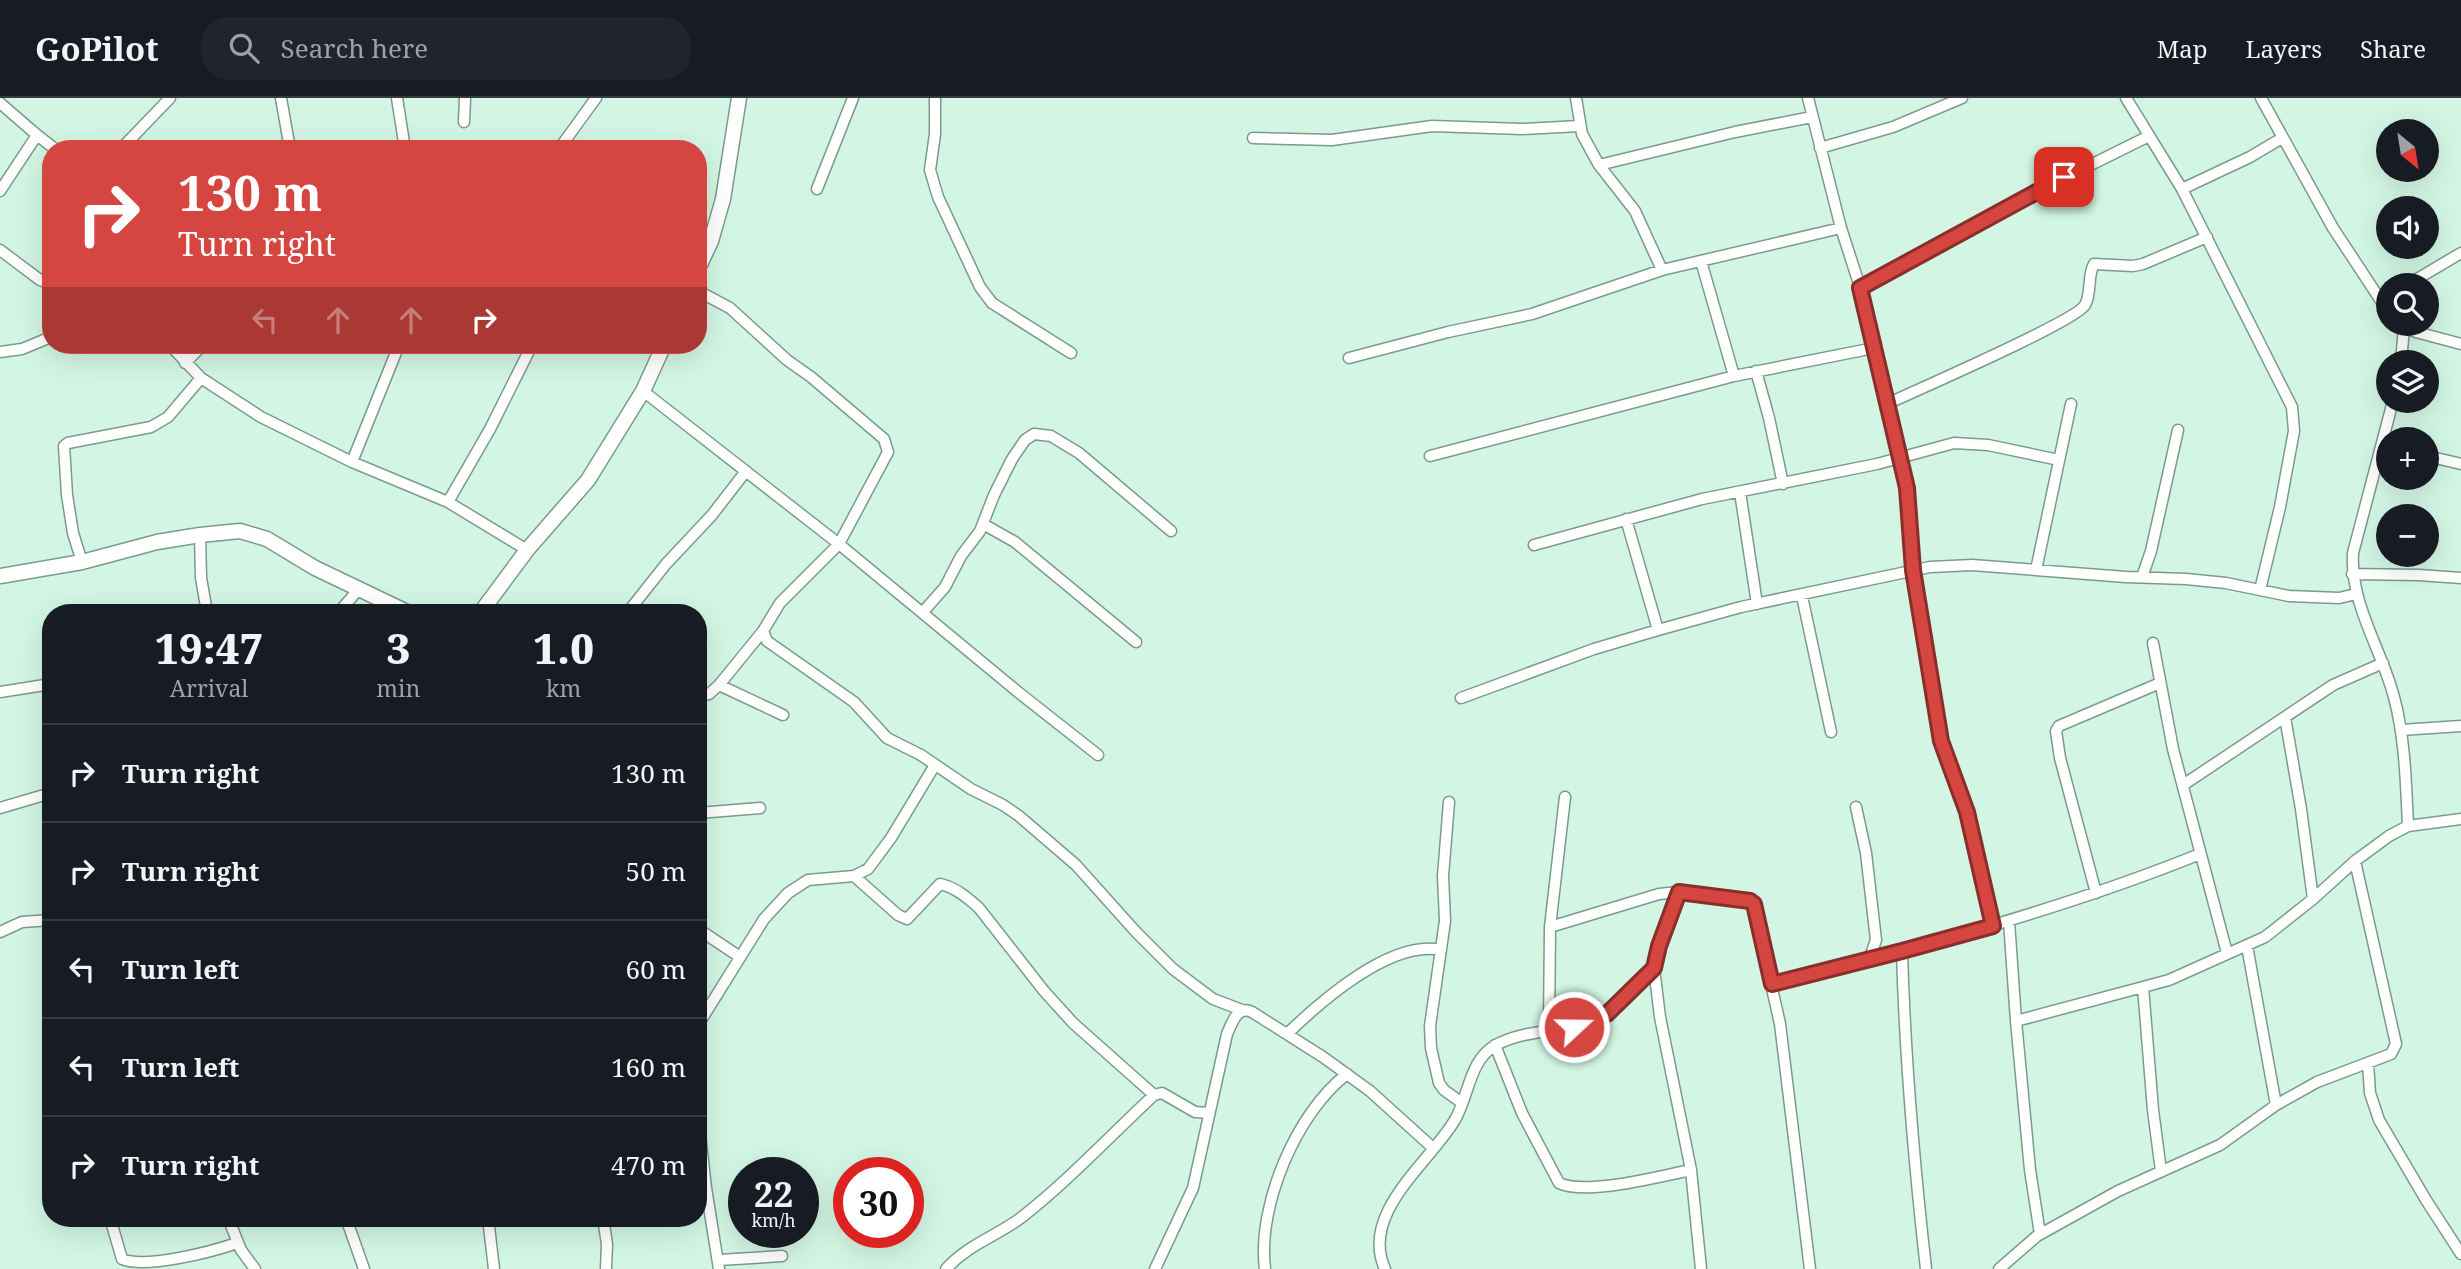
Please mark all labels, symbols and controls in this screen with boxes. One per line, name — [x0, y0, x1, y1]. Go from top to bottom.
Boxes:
search box — [201, 17, 691, 80]
text: GoPilot — [35, 26, 159, 71]
icon: search — [225, 29, 263, 67]
text: Search here — [281, 30, 428, 66]
text: Map — [2157, 32, 2208, 65]
text: Layers — [2246, 32, 2322, 65]
text: Share — [2360, 32, 2426, 65]
north arrow — [2376, 119, 2440, 182]
map controls — [2376, 119, 2439, 567]
pin — [2034, 147, 2094, 207]
icon: arrive — [2045, 158, 2083, 196]
text: 130 m — [178, 159, 322, 225]
icon: right — [63, 168, 154, 259]
button: sound — [2376, 196, 2439, 259]
text: Turn right — [178, 222, 336, 265]
button: search — [2376, 273, 2439, 336]
icon: left — [246, 301, 284, 339]
icon: ahead — [319, 301, 357, 339]
icon: ahead — [392, 301, 430, 339]
icon: right — [465, 301, 503, 339]
button: layers — [2376, 350, 2439, 413]
button: + — [2376, 427, 2439, 490]
button: − — [2376, 504, 2439, 567]
text: 19:47 — [155, 619, 263, 676]
text: 3 — [386, 619, 410, 676]
text: 1.0 — [533, 619, 594, 676]
text: Arrival — [170, 672, 248, 704]
text: min — [376, 672, 420, 704]
text: km — [546, 672, 581, 704]
icon: right — [63, 754, 101, 792]
text: Turn right — [122, 755, 259, 791]
text: 130 m — [611, 755, 686, 791]
icon: right — [63, 852, 101, 890]
text: Turn right — [122, 853, 259, 889]
text: 50 m — [626, 853, 686, 889]
icon: left — [63, 950, 101, 988]
text: Turn left — [122, 951, 239, 987]
text: 60 m — [626, 951, 686, 987]
position arrow — [1537, 990, 1611, 1064]
icon: left — [63, 1048, 101, 1086]
text: Turn left — [122, 1049, 239, 1085]
text: 160 m — [611, 1049, 686, 1085]
icon: right — [63, 1146, 101, 1184]
text: Turn right — [122, 1147, 259, 1183]
text: 470 m — [611, 1147, 686, 1183]
speed limit sign: 30 — [833, 1157, 924, 1248]
text: 22 — [754, 1170, 793, 1217]
text: km/h — [751, 1208, 796, 1232]

